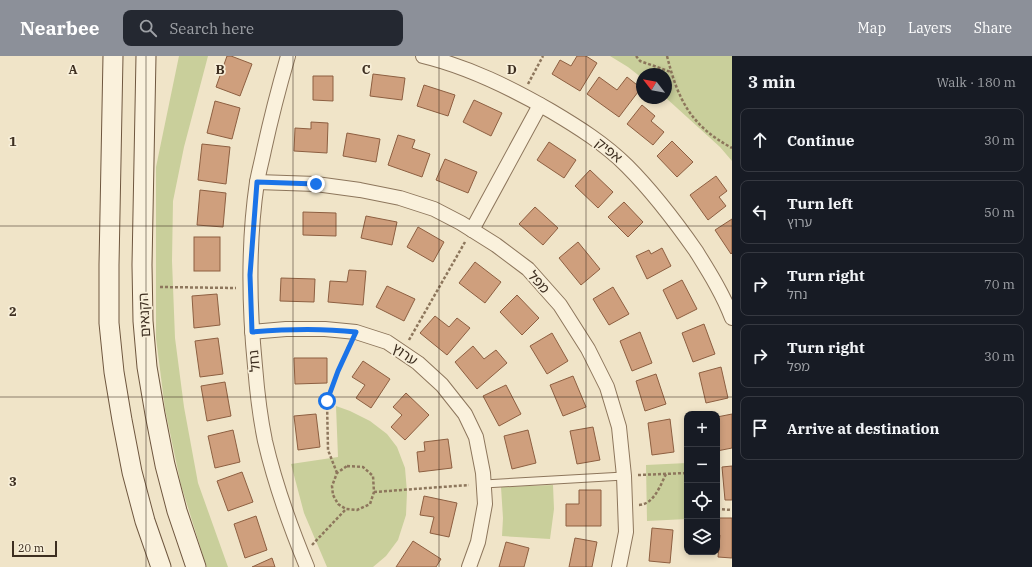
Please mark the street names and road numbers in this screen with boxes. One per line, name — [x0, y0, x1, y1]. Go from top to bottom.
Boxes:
street label: אפיק — [592, 134, 626, 166]
street label: מפל — [524, 267, 554, 297]
street label: הקנאים — [134, 292, 154, 338]
street label: ערוץ — [389, 339, 421, 369]
street label: נחל — [244, 349, 264, 373]

